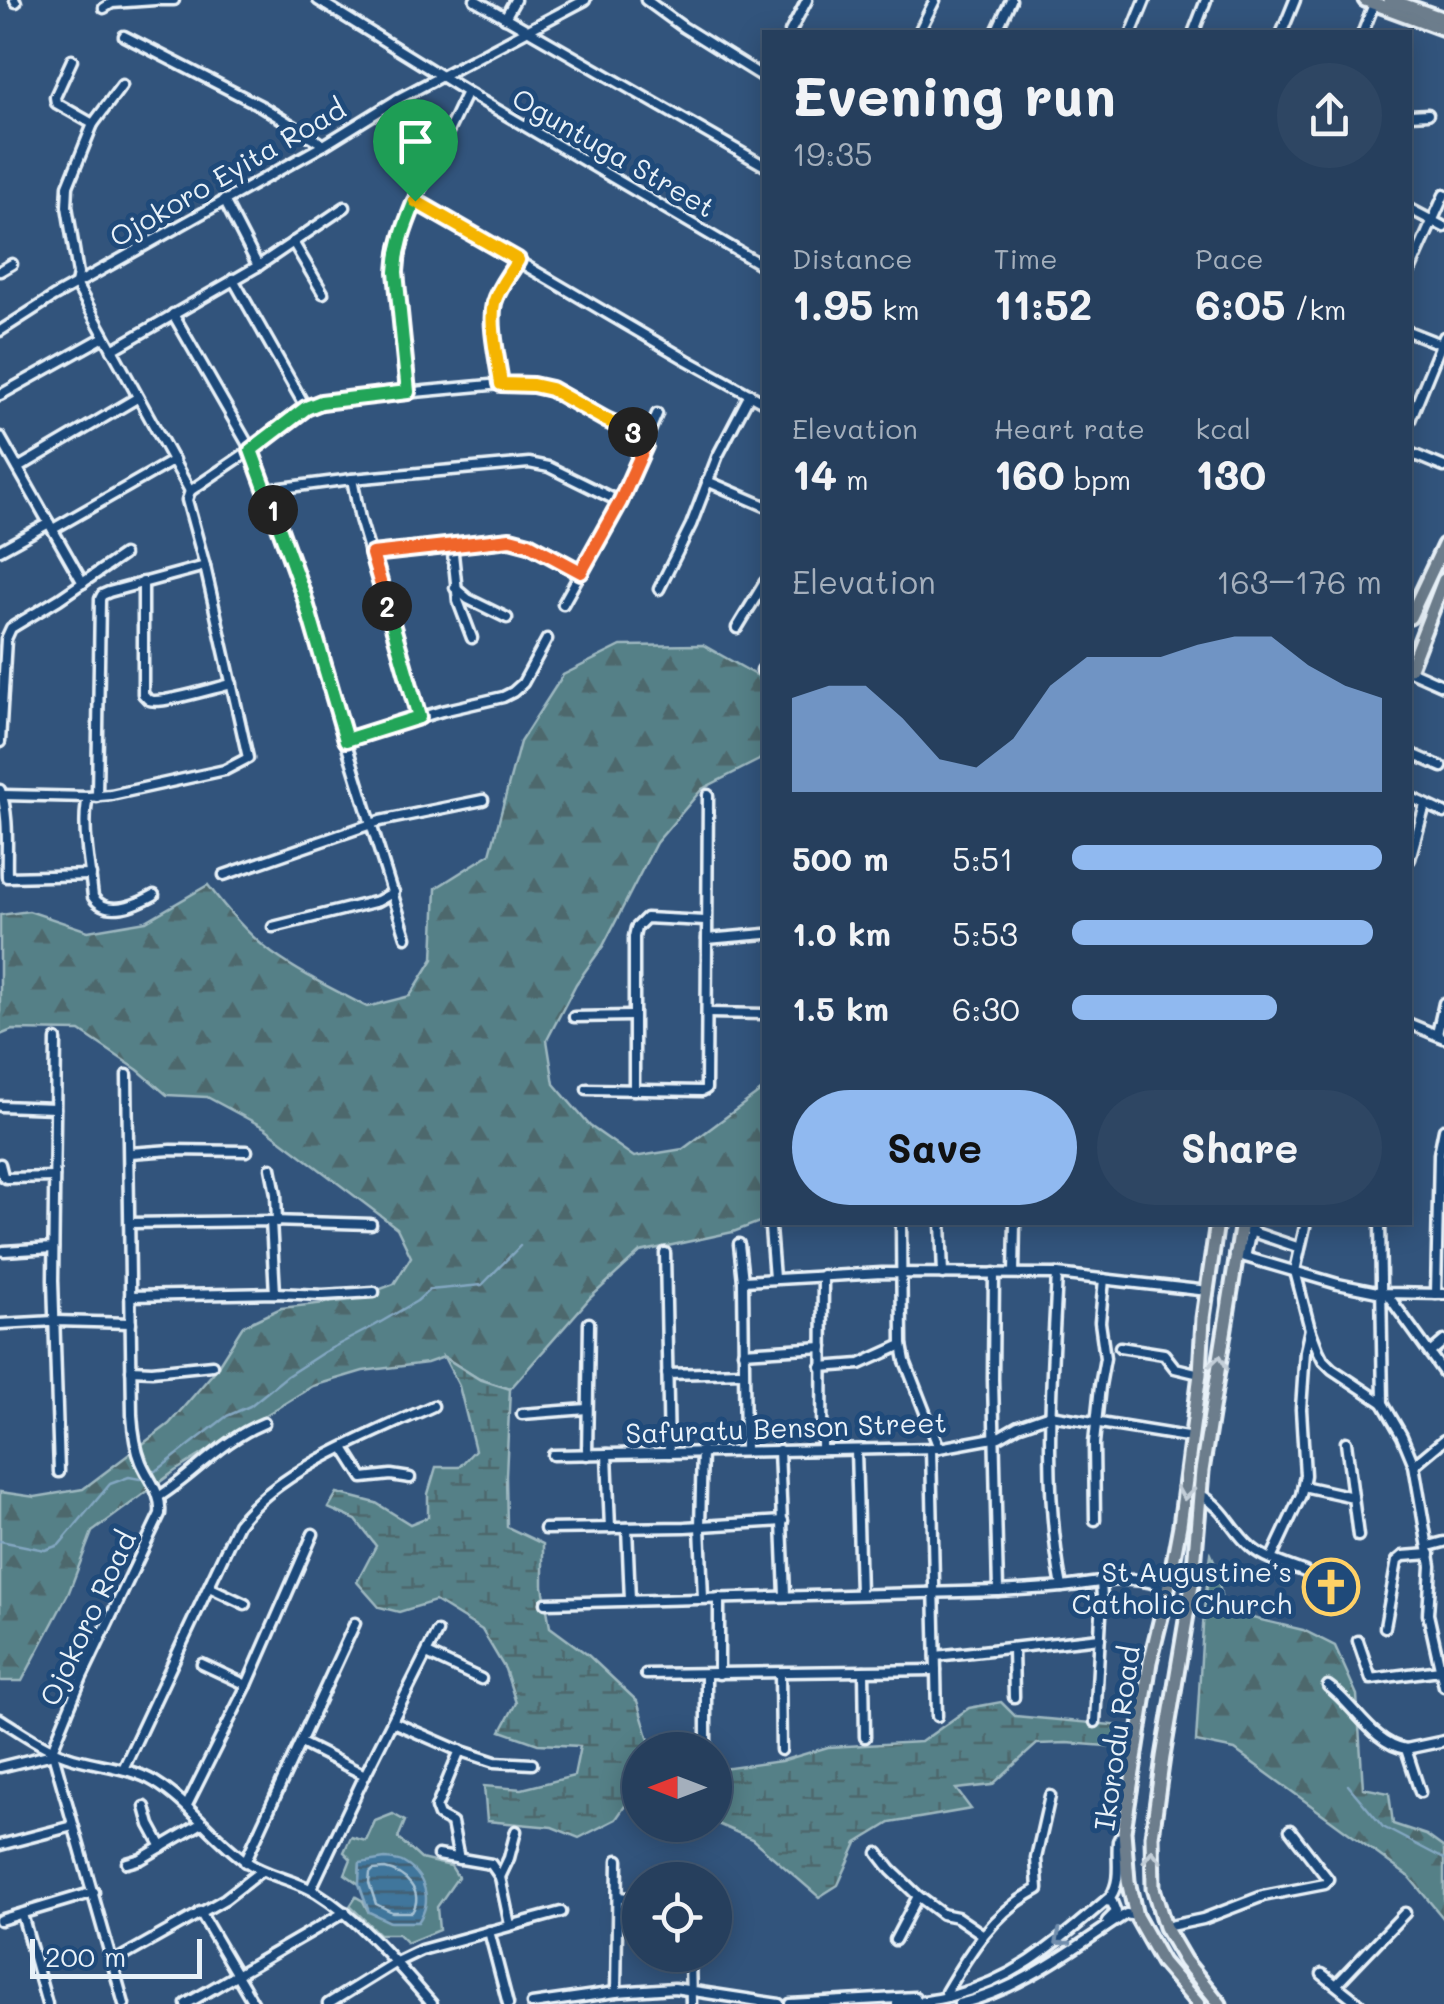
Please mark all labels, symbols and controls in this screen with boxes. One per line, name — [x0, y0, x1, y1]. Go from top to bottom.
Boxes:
text: Evening run — [792, 58, 1116, 130]
button: share — [1277, 63, 1382, 168]
street label: Oguntuga Street — [506, 79, 722, 225]
street label: Ojokoro Eyita Road — [102, 90, 352, 254]
pin — [373, 99, 458, 202]
icon: arrive — [388, 114, 443, 169]
text: 19:35 — [792, 132, 873, 174]
text: Distance — [792, 240, 913, 276]
text: Time — [994, 240, 1057, 276]
text: Pace — [1195, 240, 1264, 276]
text: 1.95 — [792, 276, 873, 331]
text: 11:52 — [994, 276, 1092, 331]
text: 6:05 — [1195, 276, 1286, 331]
text: km — [873, 291, 919, 327]
text: /km — [1286, 291, 1346, 327]
pin: 3 — [608, 407, 658, 457]
text: Elevation — [792, 410, 918, 446]
text: Heart rate — [994, 410, 1145, 446]
text: kcal — [1195, 410, 1251, 446]
text: 3 — [625, 414, 641, 450]
text: 14 — [792, 446, 837, 501]
text: 160 — [994, 446, 1065, 501]
text: 130 — [1195, 446, 1266, 501]
text: m — [837, 461, 869, 497]
text: bpm — [1065, 461, 1131, 497]
pin: 1 — [248, 485, 298, 535]
text: 1 — [267, 492, 279, 528]
text: Elevation — [792, 560, 936, 602]
text: 163–176 m — [1216, 560, 1382, 602]
pin: 2 — [362, 581, 412, 631]
text: 2 — [379, 588, 395, 624]
text: 500 m — [792, 837, 889, 879]
text: 5:51 — [952, 837, 1014, 879]
text: 1.0 km — [792, 912, 891, 954]
text: 5:53 — [952, 912, 1018, 954]
text: 1.5 km — [792, 987, 889, 1029]
text: 6:30 — [952, 987, 1020, 1029]
button: Save — [792, 1090, 1077, 1205]
button: Share — [1097, 1090, 1382, 1205]
one-way arrow — [1207, 1353, 1228, 1370]
street label: Safuratu Benson Street — [625, 1403, 947, 1451]
one-way arrow — [1175, 1484, 1196, 1501]
street label: Ojokoro Road — [31, 1525, 143, 1711]
place label: St Augustine's Catholic Church — [1071, 1553, 1292, 1621]
church icon: St Augustine's Catholic Church — [1301, 1557, 1361, 1617]
street label: Ikorodu Road — [1085, 1643, 1147, 1833]
north arrow — [622, 1732, 732, 1842]
map controls — [622, 1732, 732, 1972]
one-way arrow — [1141, 1848, 1163, 1864]
button: locate — [622, 1862, 732, 1972]
one-way arrow — [1054, 1927, 1072, 1945]
scale bar — [30, 1934, 202, 1978]
text: 200 m — [45, 1938, 126, 1974]

